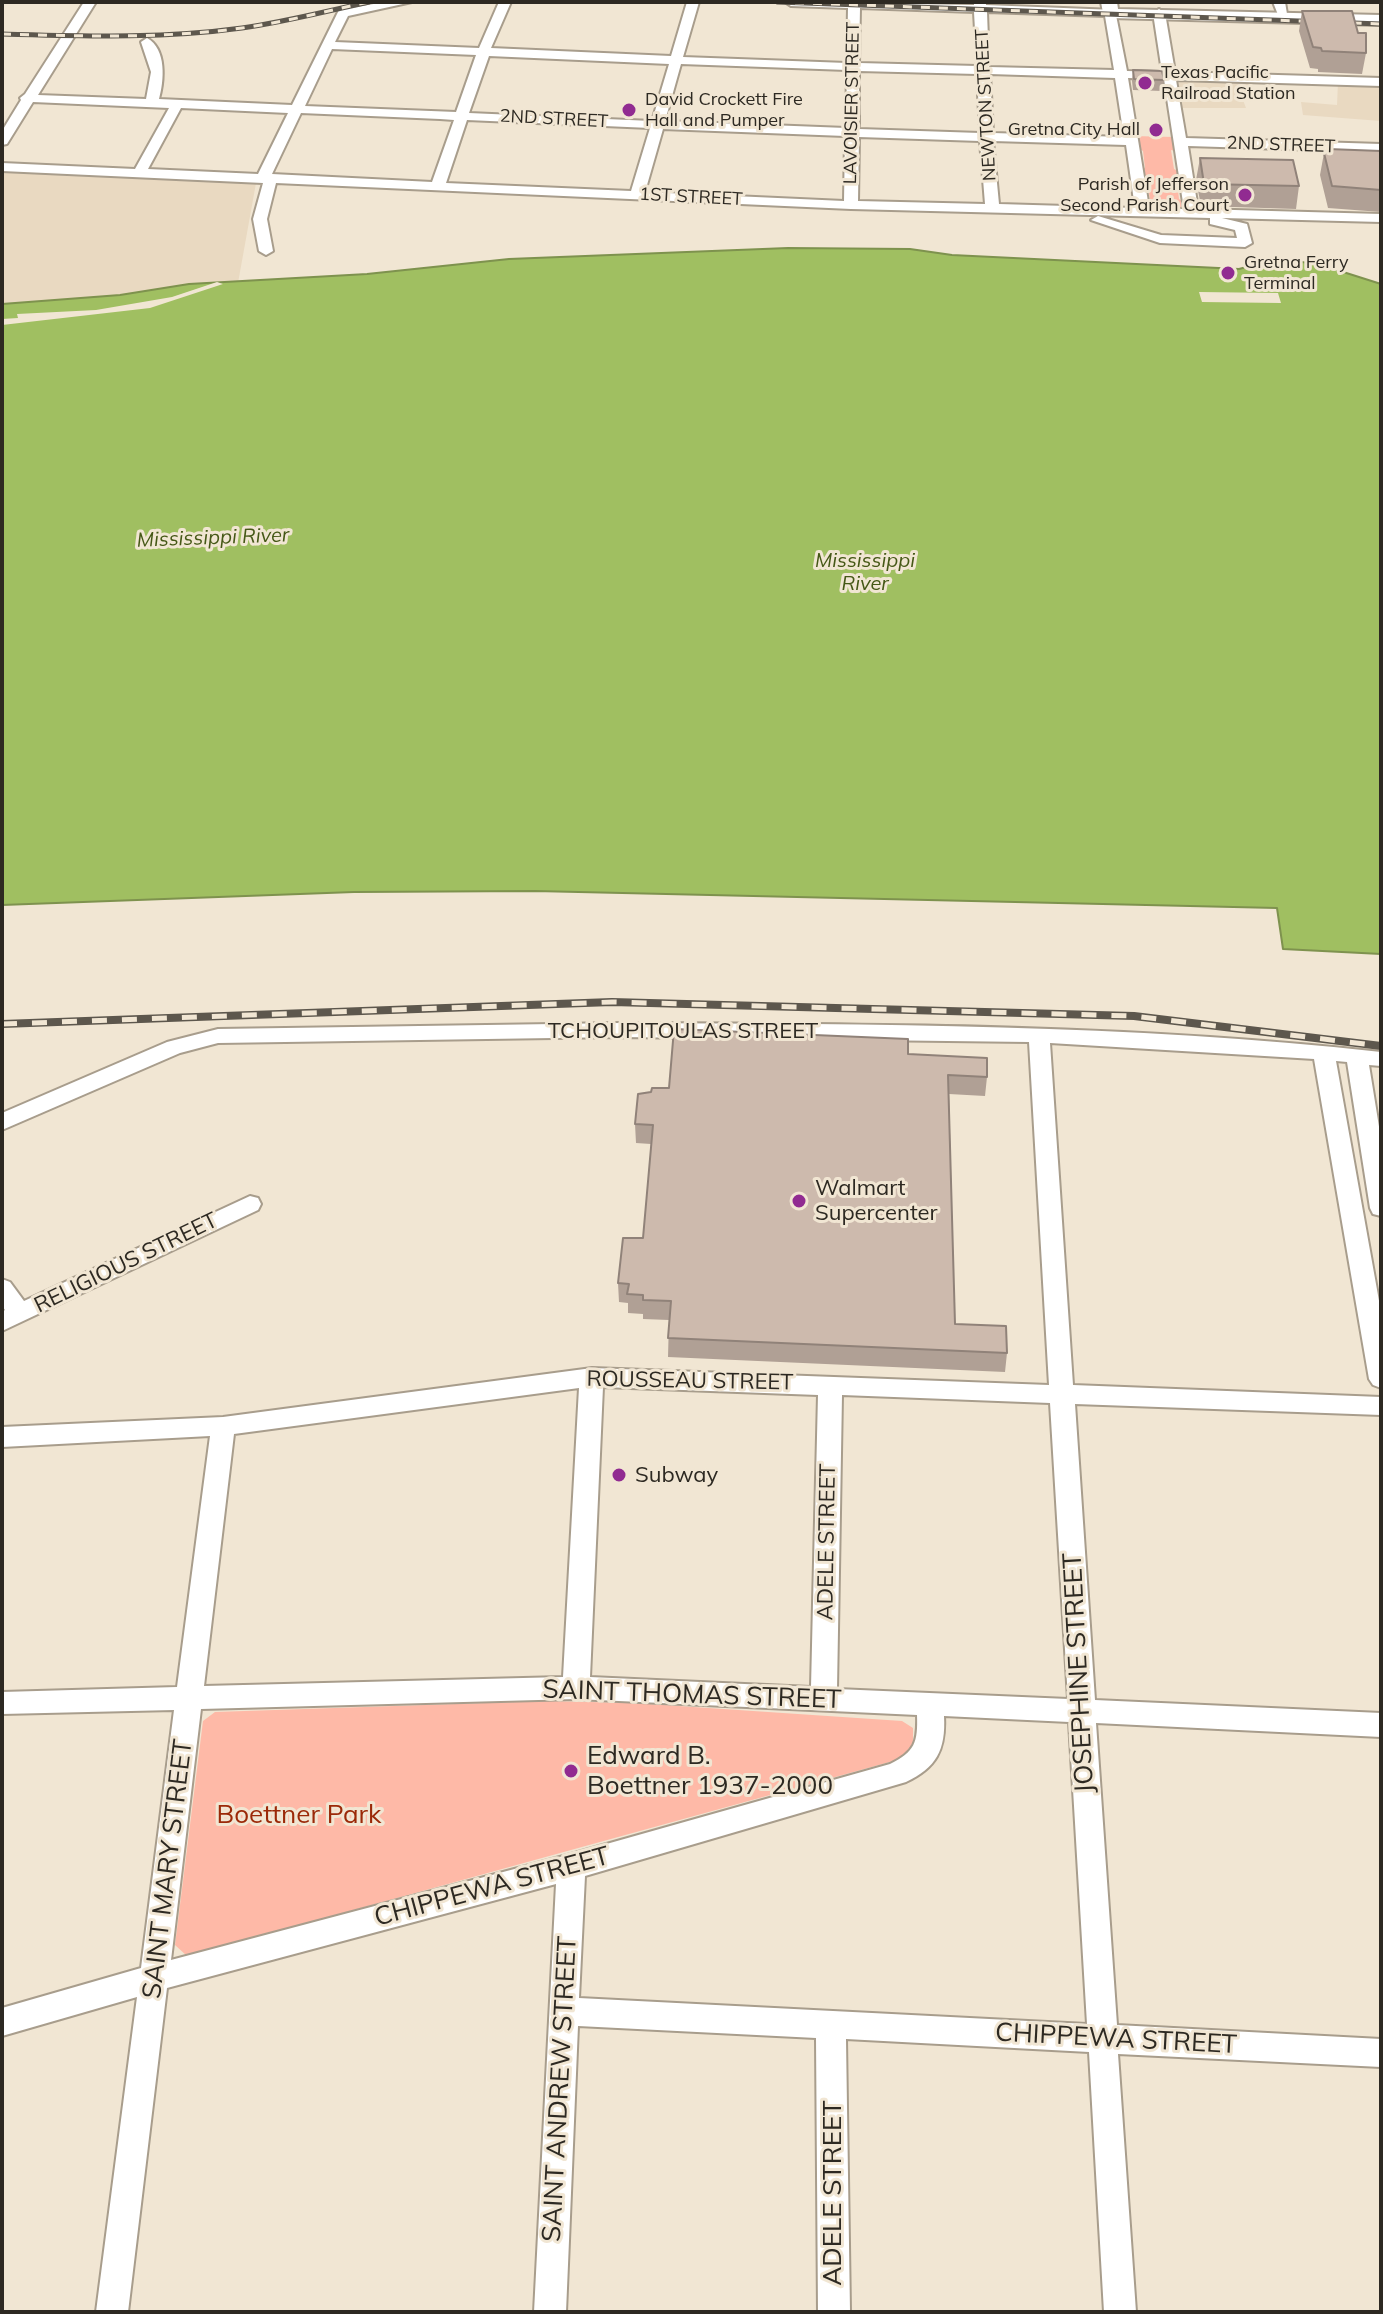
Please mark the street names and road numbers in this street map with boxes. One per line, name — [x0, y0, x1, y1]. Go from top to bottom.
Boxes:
street label: LAVOISIER STREET — [840, 22, 864, 184]
street label: NEWTON STREET — [971, 28, 1001, 182]
street label: 2ND STREET — [499, 105, 609, 133]
street label: 2ND STREET — [1226, 132, 1336, 158]
street label: 1ST STREET — [639, 184, 743, 210]
street label: TCHOUPITOULAS STREET — [548, 1018, 818, 1044]
street label: RELIGIOUS STREET — [30, 1207, 222, 1319]
street label: ROUSSEAU STREET — [586, 1366, 794, 1396]
street label: ADELE STREET — [812, 1463, 842, 1621]
street label: JOSEPHINE STREET — [1057, 1552, 1101, 1794]
street label: SAINT THOMAS STREET — [542, 1674, 842, 1716]
street label: SAINT MARY STREET — [137, 1737, 199, 2001]
street label: CHIPPEWA STREET — [371, 1841, 613, 1933]
street label: SAINT ANDREW STREET — [536, 1935, 584, 2243]
street label: CHIPPEWA STREET — [994, 2017, 1238, 2061]
street label: ADELE STREET — [817, 2100, 849, 2286]

